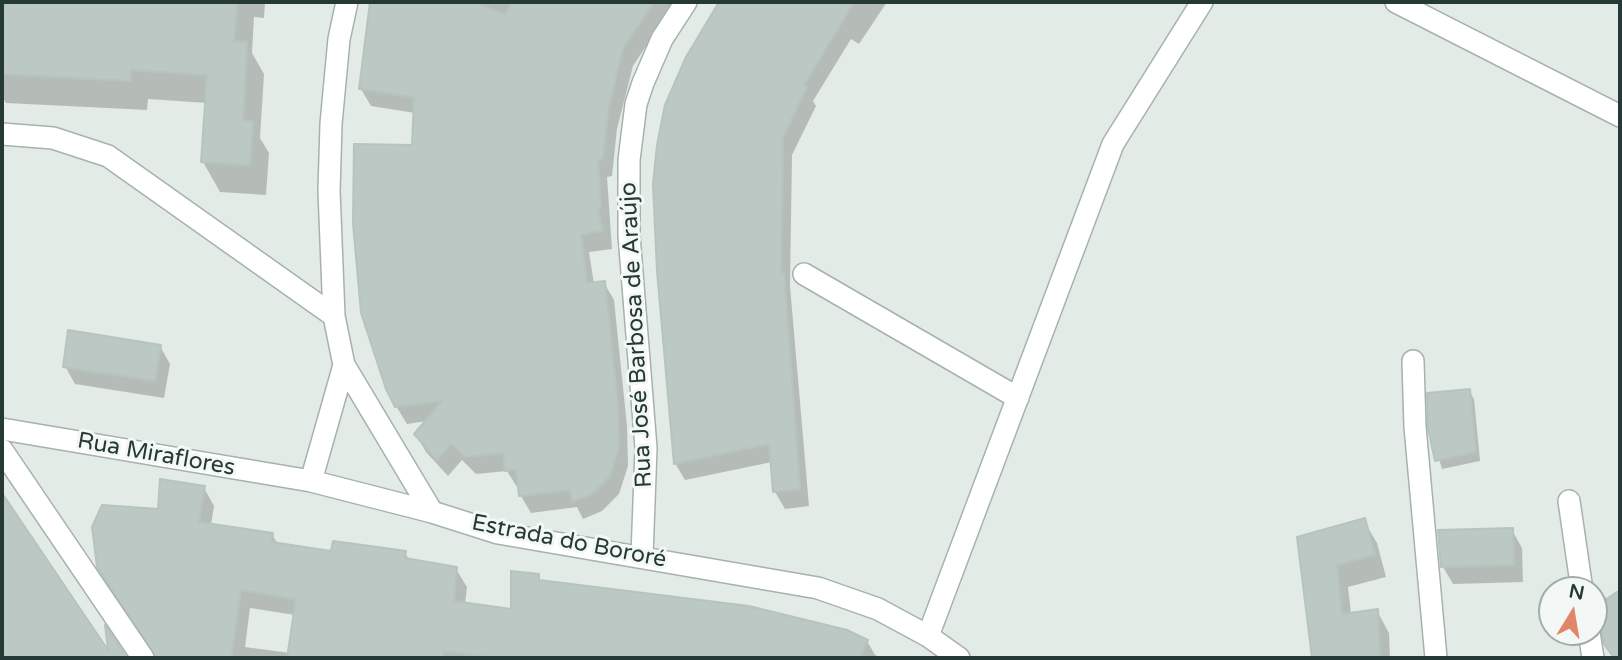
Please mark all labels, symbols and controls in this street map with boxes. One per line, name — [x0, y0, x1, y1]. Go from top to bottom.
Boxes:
street label: Rua José Barbosa de Araújo — [615, 181, 659, 489]
street label: Rua Miraflores — [75, 428, 237, 482]
street label: Estrada do Bororé — [469, 510, 669, 574]
north arrow — [1538, 576, 1608, 646]
text: N — [1567, 580, 1586, 605]

